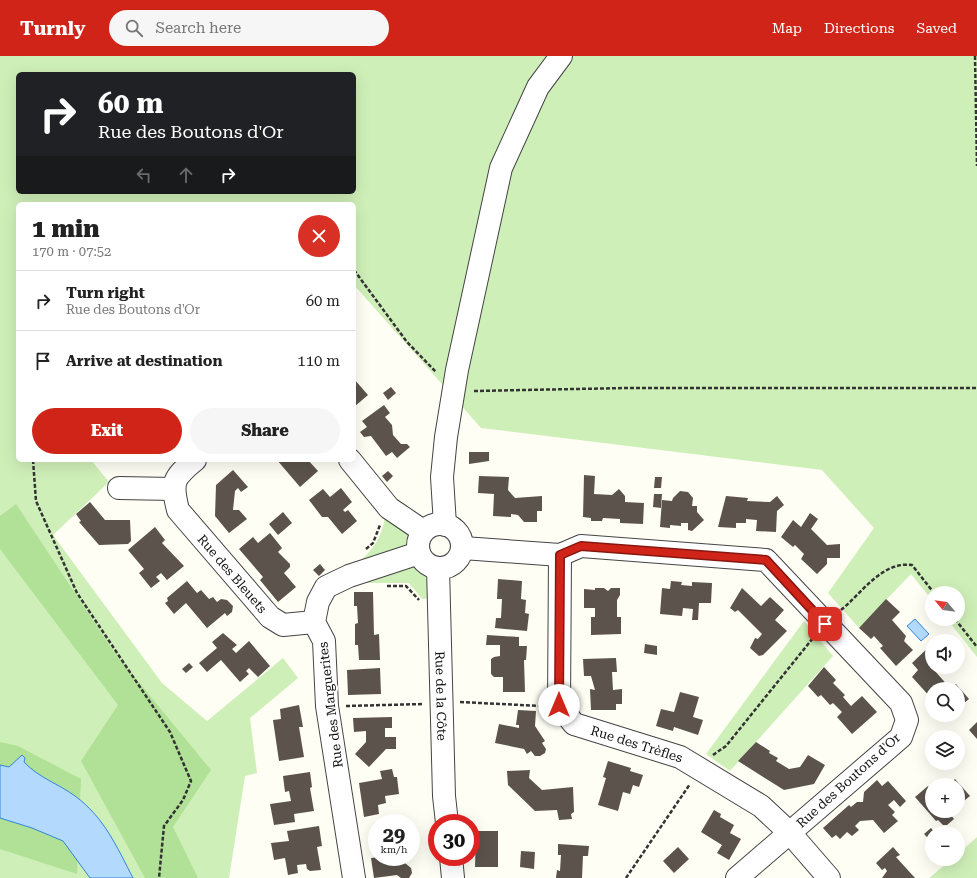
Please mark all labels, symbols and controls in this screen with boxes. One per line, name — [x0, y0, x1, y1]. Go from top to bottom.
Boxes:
search box — [109, 10, 389, 46]
text: Turnly — [20, 17, 85, 40]
icon: search — [123, 17, 145, 39]
text: Search here — [155, 19, 241, 37]
text: Map — [772, 20, 802, 36]
text: Directions — [824, 20, 894, 36]
text: Saved — [916, 20, 957, 36]
text: 60 m — [98, 87, 163, 120]
icon: right — [32, 88, 84, 140]
text: Rue des Boutons d'Or — [98, 121, 284, 142]
icon: left — [133, 164, 155, 186]
icon: ahead — [175, 164, 197, 186]
icon: right — [217, 164, 239, 186]
text: 1 min — [32, 215, 99, 243]
button: close — [298, 215, 340, 257]
text: 170 m · 07:52 — [32, 244, 111, 259]
text: Turn right — [66, 284, 145, 302]
icon: right — [32, 290, 54, 312]
text: 60 m — [306, 292, 340, 310]
text: Rue des Boutons d'Or — [66, 302, 200, 317]
icon: arrive — [32, 350, 54, 372]
text: Arrive at destination — [66, 352, 222, 370]
text: 110 m — [297, 352, 340, 370]
button: Exit — [32, 408, 182, 454]
button: Share — [190, 408, 340, 454]
street label: Rue des Bleuets — [194, 532, 270, 616]
north arrow — [925, 586, 965, 626]
map controls — [925, 586, 965, 866]
pin — [808, 607, 842, 641]
icon: arrive — [814, 613, 836, 635]
button: sound — [925, 634, 965, 674]
street label: Rue des Marguerites — [315, 641, 346, 769]
street label: Rue de la Côte — [432, 651, 450, 741]
button: search — [925, 682, 965, 722]
position arrow — [538, 684, 580, 726]
street label: Rue des Trèfles — [589, 723, 684, 765]
street label: Rue des Boutons d'Or — [794, 730, 904, 831]
button: layers — [925, 730, 965, 770]
button: + — [925, 778, 965, 818]
speed limit sign: 30 — [428, 814, 480, 866]
text: 29 — [383, 823, 405, 847]
button: − — [925, 826, 965, 866]
text: km/h — [381, 844, 407, 855]

